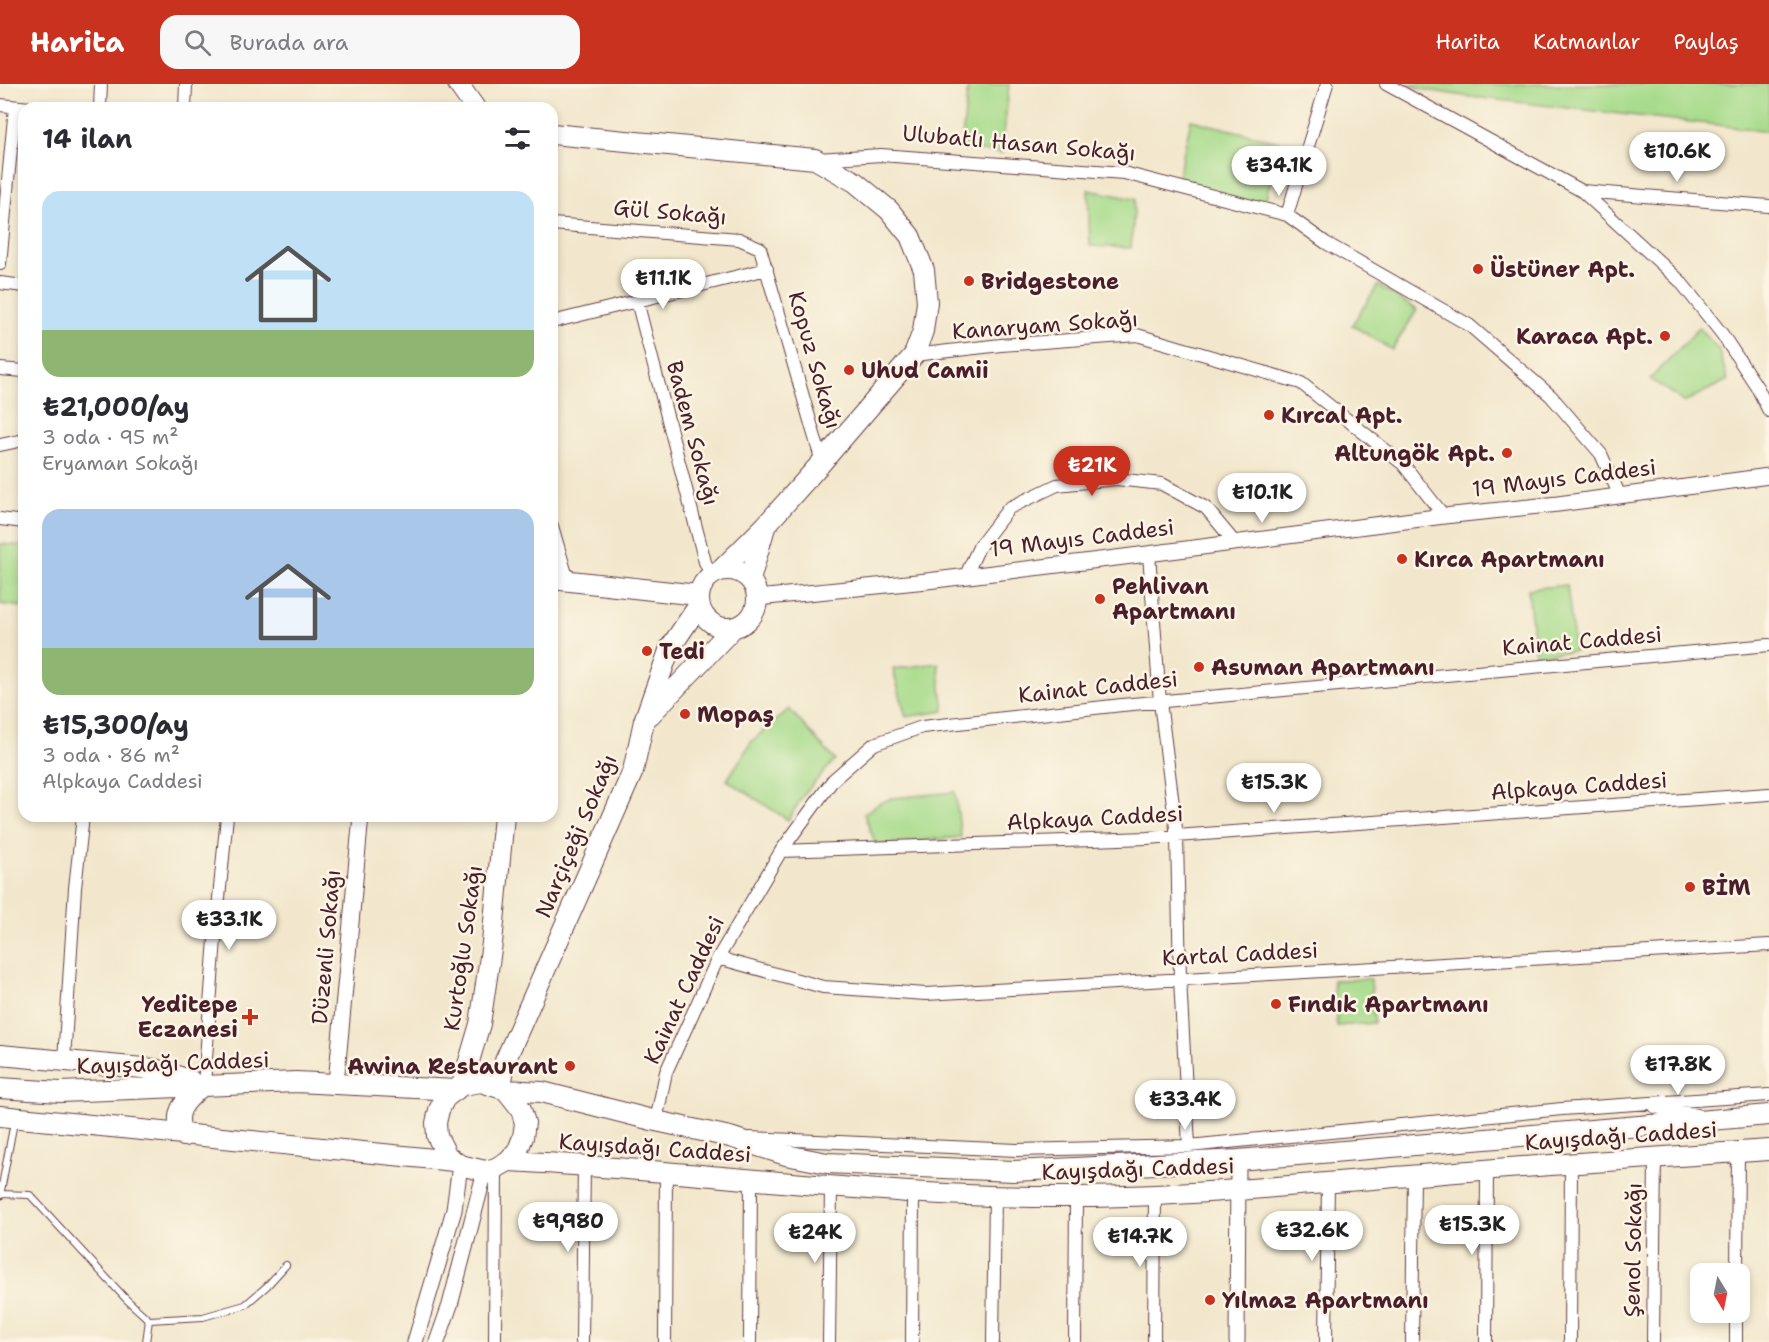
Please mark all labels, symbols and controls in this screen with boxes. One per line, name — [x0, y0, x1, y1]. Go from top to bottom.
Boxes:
search box — [160, 15, 580, 69]
text: Harita — [30, 23, 124, 61]
icon: search — [181, 26, 214, 59]
text: Burada ara — [229, 28, 348, 57]
text: Harita — [1435, 28, 1500, 56]
text: Katmanlar — [1533, 28, 1640, 56]
text: Paylaş — [1673, 28, 1739, 56]
street label: Ulubatlı Hasan Sokağı — [901, 118, 1137, 168]
text: 14 ilan — [42, 121, 132, 156]
icon: filters — [501, 122, 534, 155]
pin: ₺10.6K — [1628, 132, 1726, 183]
text: ₺10.6K — [1643, 138, 1711, 164]
pin: ₺34.1K — [1230, 146, 1328, 197]
text: ₺34.1K — [1246, 152, 1312, 178]
street label: Gül Sokağı — [612, 193, 728, 231]
icon: home — [234, 230, 342, 338]
place label: Üstüner Apt. — [1490, 255, 1635, 284]
pin: ₺11.1K — [614, 259, 712, 310]
marker: Üstüner Apt. — [1471, 262, 1485, 276]
text: ₺11.1K — [635, 265, 691, 291]
place label: Bridgestone — [981, 267, 1119, 296]
marker: Bridgestone — [962, 274, 976, 288]
street label: Kopuz Sokağı — [782, 288, 848, 432]
street label: Kanaryam Sokağı — [951, 304, 1139, 346]
place label: Karaca Apt. — [1516, 322, 1653, 351]
marker: Karaca Apt. — [1658, 329, 1672, 343]
place label: Uhud Camii — [861, 356, 989, 385]
street label: Badem Sokağı — [660, 357, 726, 509]
marker: Uhud Camii — [842, 363, 856, 377]
text: ₺21,000/ay — [42, 389, 189, 424]
place label: Kırcal Apt. — [1281, 401, 1403, 430]
marker: Kırcal Apt. — [1262, 408, 1276, 422]
text: 3 oda · 95 m² — [42, 424, 179, 450]
place label: Altungök Apt. — [1334, 439, 1495, 468]
pin: ₺21K — [1056, 446, 1128, 497]
marker: Altungök Apt. — [1500, 446, 1514, 460]
text: Eryaman Sokağı — [42, 450, 199, 476]
text: ₺21K — [1067, 452, 1117, 478]
street label: 19 Mayıs Caddesi — [1470, 452, 1658, 504]
pin: ₺10.1K — [1213, 473, 1311, 524]
text: ₺10.1K — [1231, 479, 1293, 505]
street label: 19 Mayıs Caddesi — [988, 512, 1176, 564]
place label: Kırca Apartmanı — [1414, 545, 1605, 574]
icon: home — [234, 548, 342, 656]
marker: Kırca Apartmanı — [1395, 552, 1409, 566]
place label: Pehlivan Apartmanı — [1112, 572, 1236, 626]
marker: Pehlivan Apartmanı — [1093, 592, 1107, 606]
street label: Kainat Caddesi — [1501, 620, 1663, 662]
place label: Tedi — [659, 637, 705, 666]
marker: Tedi — [640, 644, 654, 658]
place label: Asuman Apartmanı — [1211, 653, 1435, 682]
marker: Asuman Apartmanı — [1192, 660, 1206, 674]
street label: Kainat Caddesi — [1017, 664, 1179, 710]
place label: Mopaş — [697, 700, 774, 729]
text: ₺15,300/ay — [42, 707, 189, 742]
marker: Mopaş — [678, 707, 692, 721]
text: 3 oda · 86 m² — [42, 742, 180, 768]
street label: Narçiçeği Sokağı — [528, 750, 624, 922]
pin: ₺15.3K — [1225, 763, 1323, 814]
street label: Alpkaya Caddesi — [1490, 765, 1668, 807]
text: Alpkaya Caddesi — [42, 768, 203, 794]
text: ₺15.3K — [1240, 769, 1308, 795]
street label: Alpkaya Caddesi — [1006, 799, 1184, 837]
street label: Kurtoğlu Sokağı — [437, 863, 489, 1033]
street label: Düzenli Sokağı — [305, 868, 347, 1026]
place label: BİM — [1702, 872, 1751, 902]
marker: BİM — [1683, 880, 1697, 894]
pin: ₺33.1K — [180, 900, 278, 951]
text: ₺33.1K — [195, 906, 263, 932]
street label: Kainat Caddesi — [637, 911, 731, 1069]
street label: Kartal Caddesi — [1161, 935, 1319, 973]
place label: Yeditepe Eczanesi — [137, 990, 238, 1044]
place label: Fındık Apartmanı — [1288, 990, 1489, 1019]
marker: Fındık Apartmanı — [1269, 997, 1283, 1011]
marker: Yeditepe Eczanesi — [243, 1010, 257, 1024]
street label: Kayışdağı Caddesi — [76, 1045, 270, 1081]
pin: ₺17.8K — [1629, 1045, 1727, 1096]
text: ₺17.8K — [1644, 1051, 1712, 1077]
place label: Awina Restaurant — [347, 1052, 558, 1081]
marker: Awina Restaurant — [563, 1059, 577, 1073]
pin: ₺33.4K — [1136, 1080, 1234, 1131]
text: ₺33.4K — [1149, 1086, 1221, 1112]
street label: Kayışdağı Caddesi — [1524, 1115, 1718, 1157]
street label: Kayışdağı Caddesi — [558, 1127, 752, 1169]
street label: Kayışdağı Caddesi — [1041, 1151, 1235, 1187]
street label: Şenol Sokağı — [1617, 1182, 1649, 1318]
pin: ₺9,980 — [519, 1202, 617, 1253]
pin: ₺15.3K — [1423, 1205, 1521, 1256]
text: ₺9,980 — [532, 1208, 604, 1234]
pin: ₺32.6K — [1263, 1211, 1361, 1262]
text: ₺15.3K — [1438, 1211, 1506, 1237]
pin: ₺24K — [779, 1213, 851, 1264]
pin: ₺14.7K — [1091, 1217, 1189, 1268]
text: ₺32.6K — [1275, 1217, 1349, 1243]
text: ₺24K — [788, 1219, 842, 1245]
text: ₺14.7K — [1107, 1223, 1173, 1249]
north arrow — [1690, 1263, 1750, 1323]
map controls — [1690, 1263, 1750, 1323]
place label: Yılmaz Apartmanı — [1222, 1286, 1429, 1315]
marker: Yılmaz Apartmanı — [1203, 1293, 1217, 1307]

